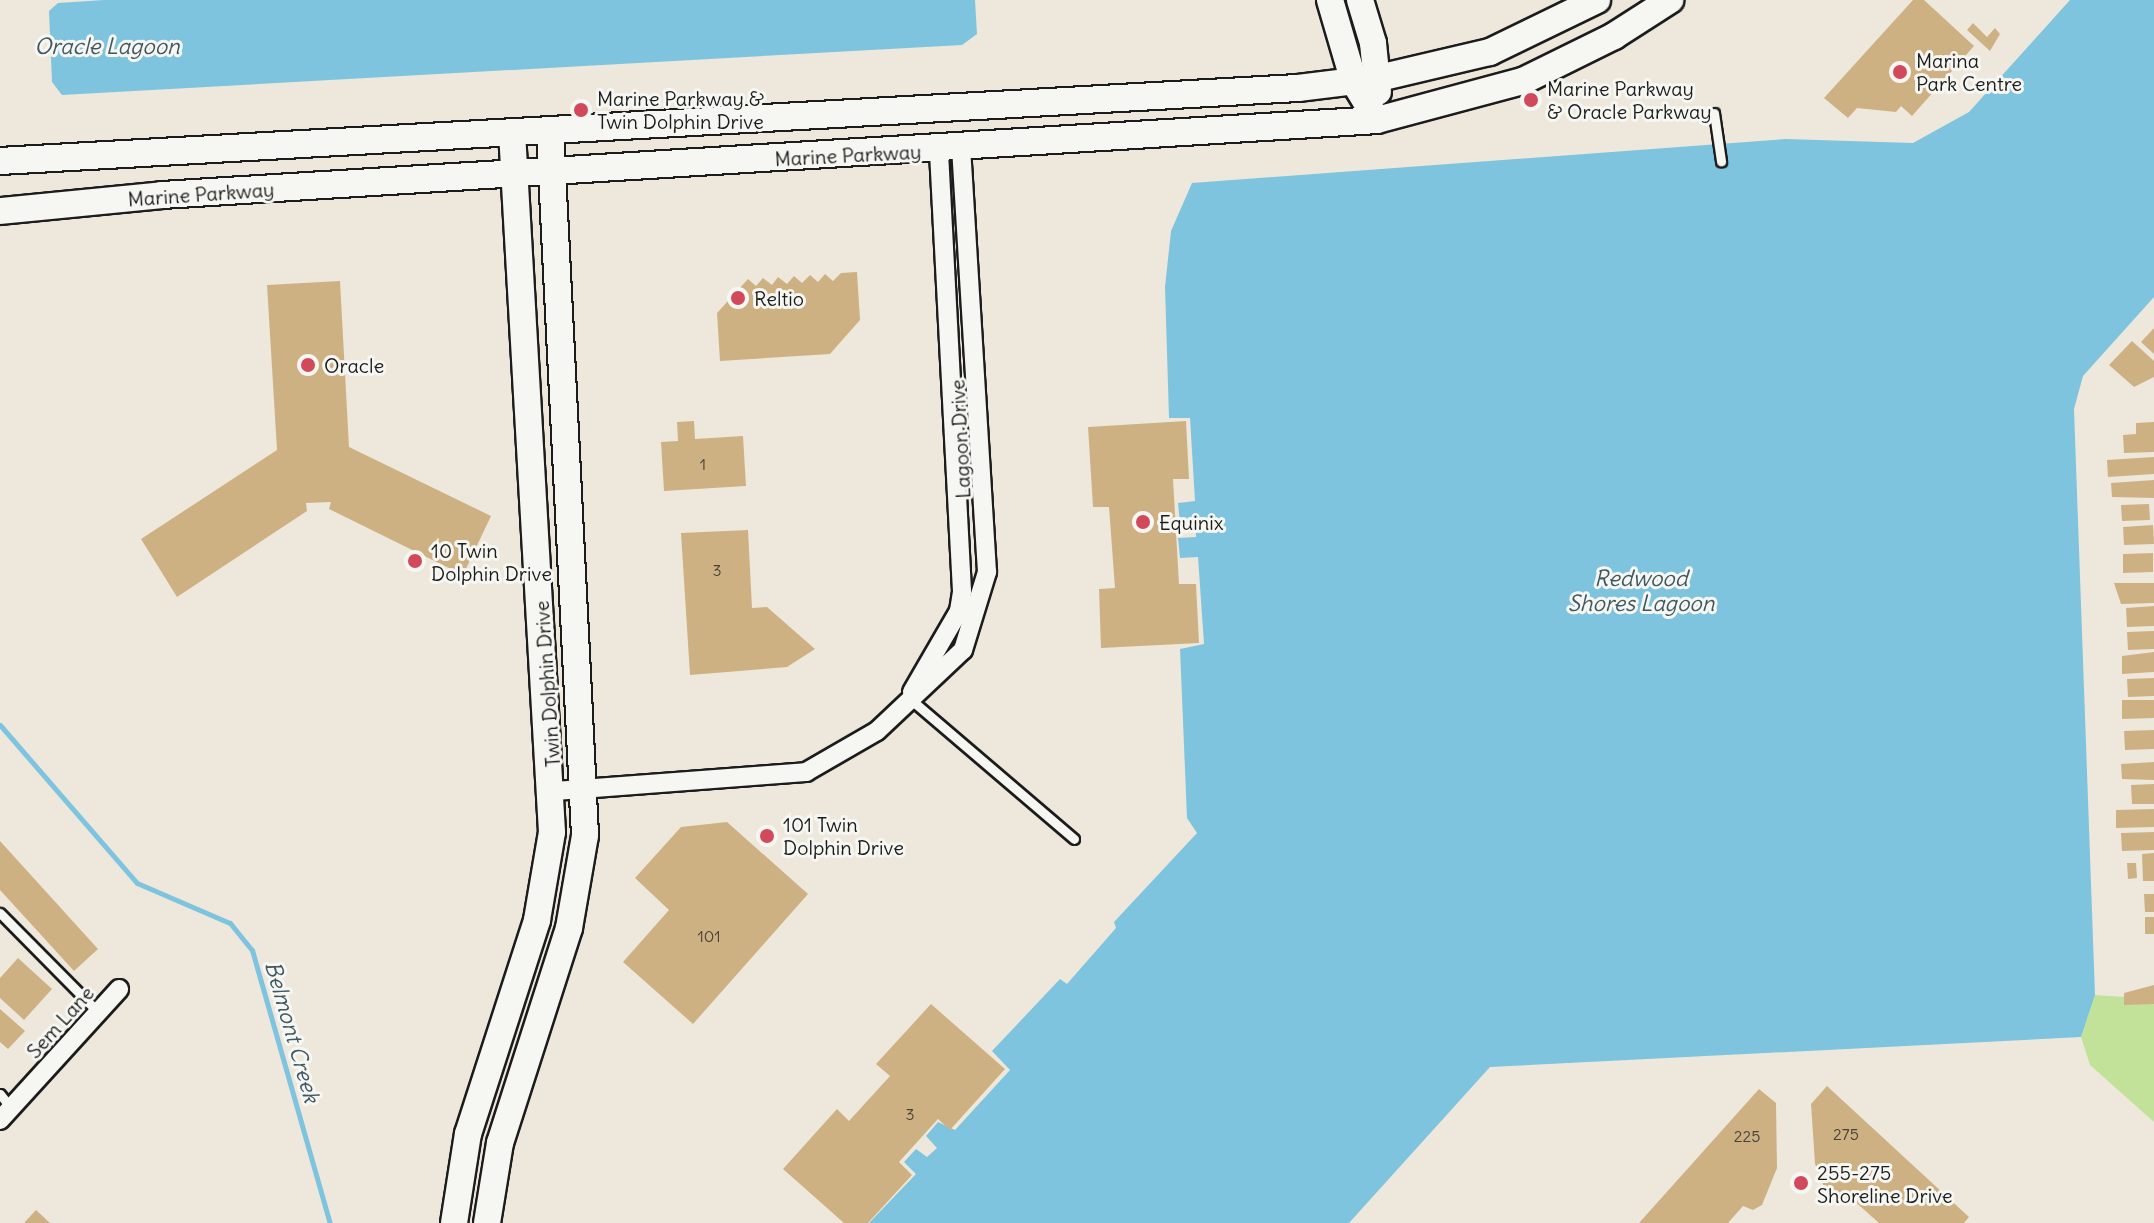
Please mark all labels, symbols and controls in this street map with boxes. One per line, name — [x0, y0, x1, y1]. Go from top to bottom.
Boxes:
water label: Oracle Lagoon — [34, 34, 180, 60]
place label: Marina Park Centre — [1916, 48, 2022, 95]
marker: Marina Park Centre — [1891, 63, 1909, 81]
place label: Marine Parkway & Oracle Parkway — [1547, 76, 1712, 123]
place label: Marine Parkway & Twin Dolphin Drive — [597, 86, 764, 133]
marker: Marine Parkway & Oracle Parkway — [1522, 91, 1540, 109]
marker: Marine Parkway & Twin Dolphin Drive — [572, 101, 590, 119]
street label: Marine Parkway — [774, 139, 922, 171]
street label: Marine Parkway — [127, 177, 275, 211]
place label: Reltio — [754, 286, 804, 310]
marker: Reltio — [729, 289, 747, 307]
place label: Oracle — [324, 353, 384, 377]
marker: Oracle — [299, 356, 317, 374]
street label: Lagoon Drive — [945, 379, 975, 499]
house number: 1 — [700, 454, 706, 474]
place label: Equinix — [1159, 510, 1224, 534]
marker: Equinix — [1134, 513, 1152, 531]
place label: 10 Twin Dolphin Drive — [431, 538, 552, 585]
marker: 10 Twin Dolphin Drive — [406, 552, 424, 570]
house number: 3 — [712, 560, 722, 580]
water label: Redwood Shores Lagoon — [1568, 565, 1714, 616]
street label: Twin Dolphin Drive — [529, 600, 565, 768]
place label: 101 Twin Dolphin Drive — [783, 812, 904, 859]
marker: 101 Twin Dolphin Drive — [758, 827, 776, 845]
house number: 101 — [697, 926, 721, 946]
water label: Belmont Creek — [259, 958, 325, 1106]
street label: Sem Lane — [21, 981, 99, 1063]
house number: 3 — [905, 1104, 915, 1124]
house number: 275 — [1833, 1124, 1859, 1144]
house number: 225 — [1734, 1126, 1760, 1146]
place label: 255-275 Shoreline Drive — [1817, 1160, 1953, 1207]
marker: 255-275 Shoreline Drive — [1792, 1174, 1810, 1192]

